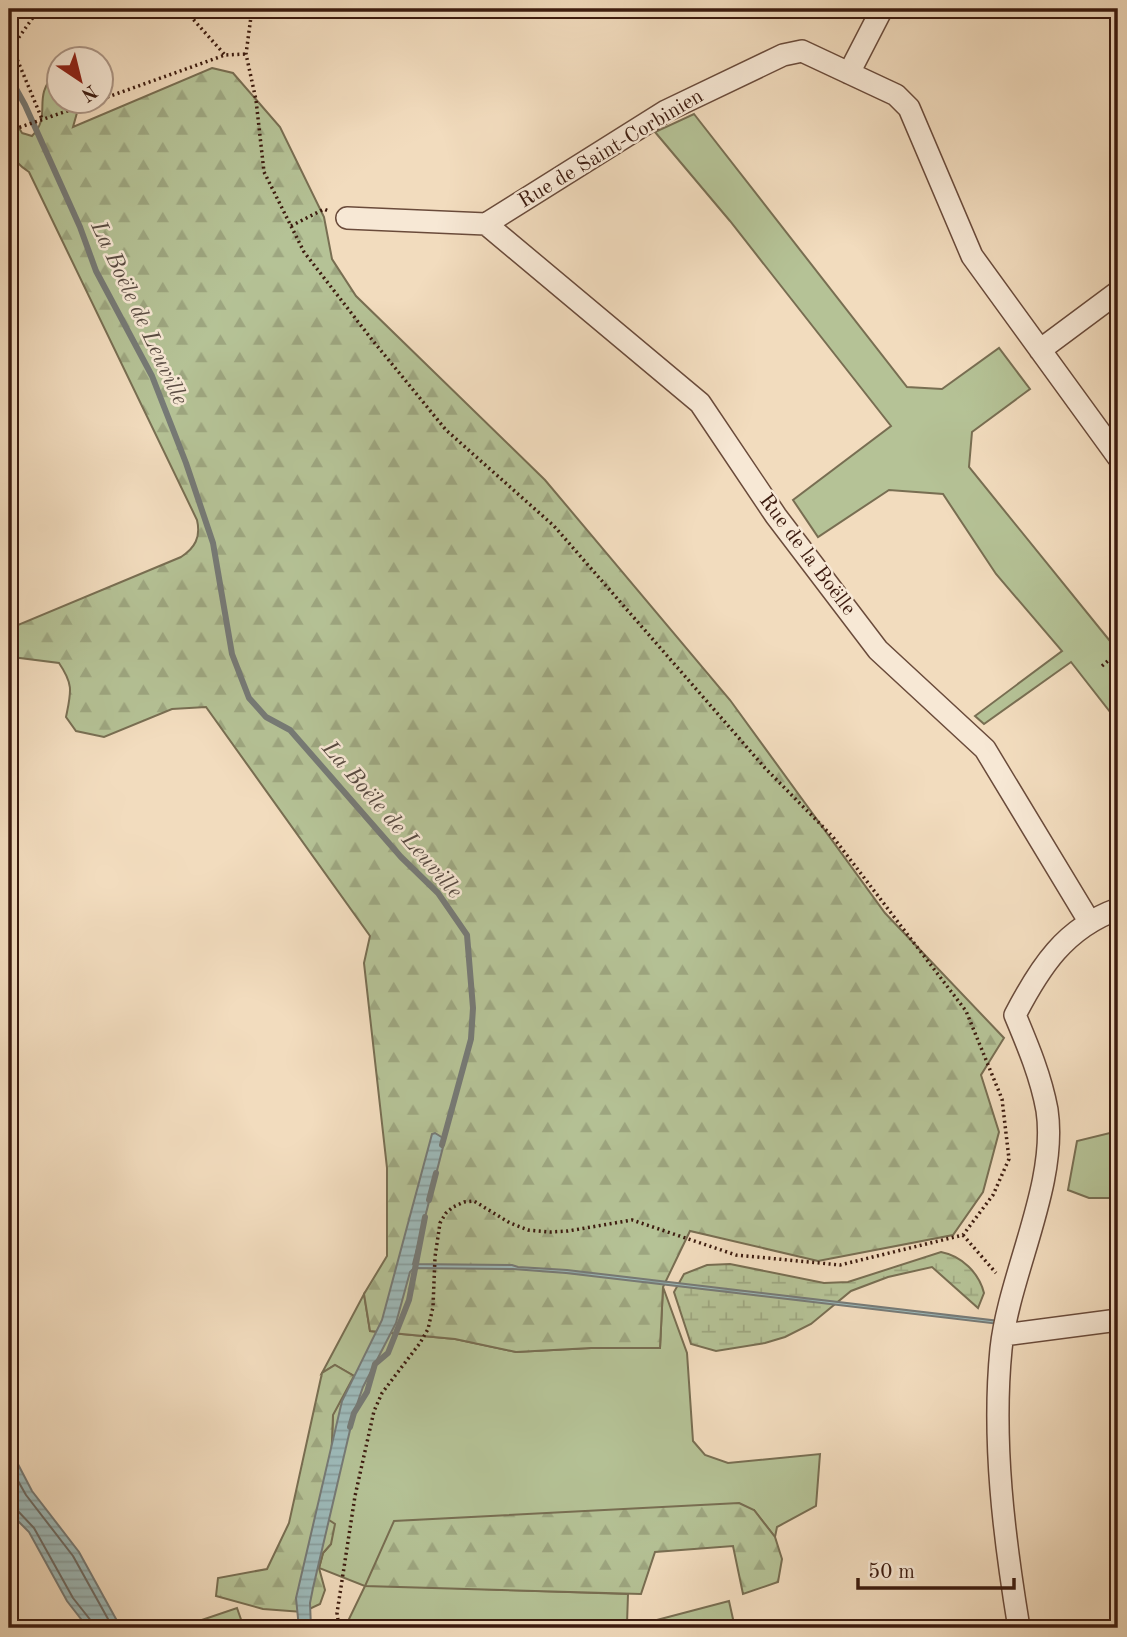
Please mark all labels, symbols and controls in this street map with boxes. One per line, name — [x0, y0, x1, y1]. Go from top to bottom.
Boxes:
north arrow — [46, 46, 116, 116]
text: N — [77, 80, 100, 104]
street label: Rue de Saint-Corbinien — [515, 86, 707, 212]
water label: La Boële de Leuville — [86, 216, 192, 409]
street label: Rue de la Boëlle — [755, 490, 859, 620]
water label: La Boële de Leuville — [317, 736, 466, 903]
scale bar — [858, 1546, 1013, 1590]
text: 50 m — [868, 1562, 915, 1583]

